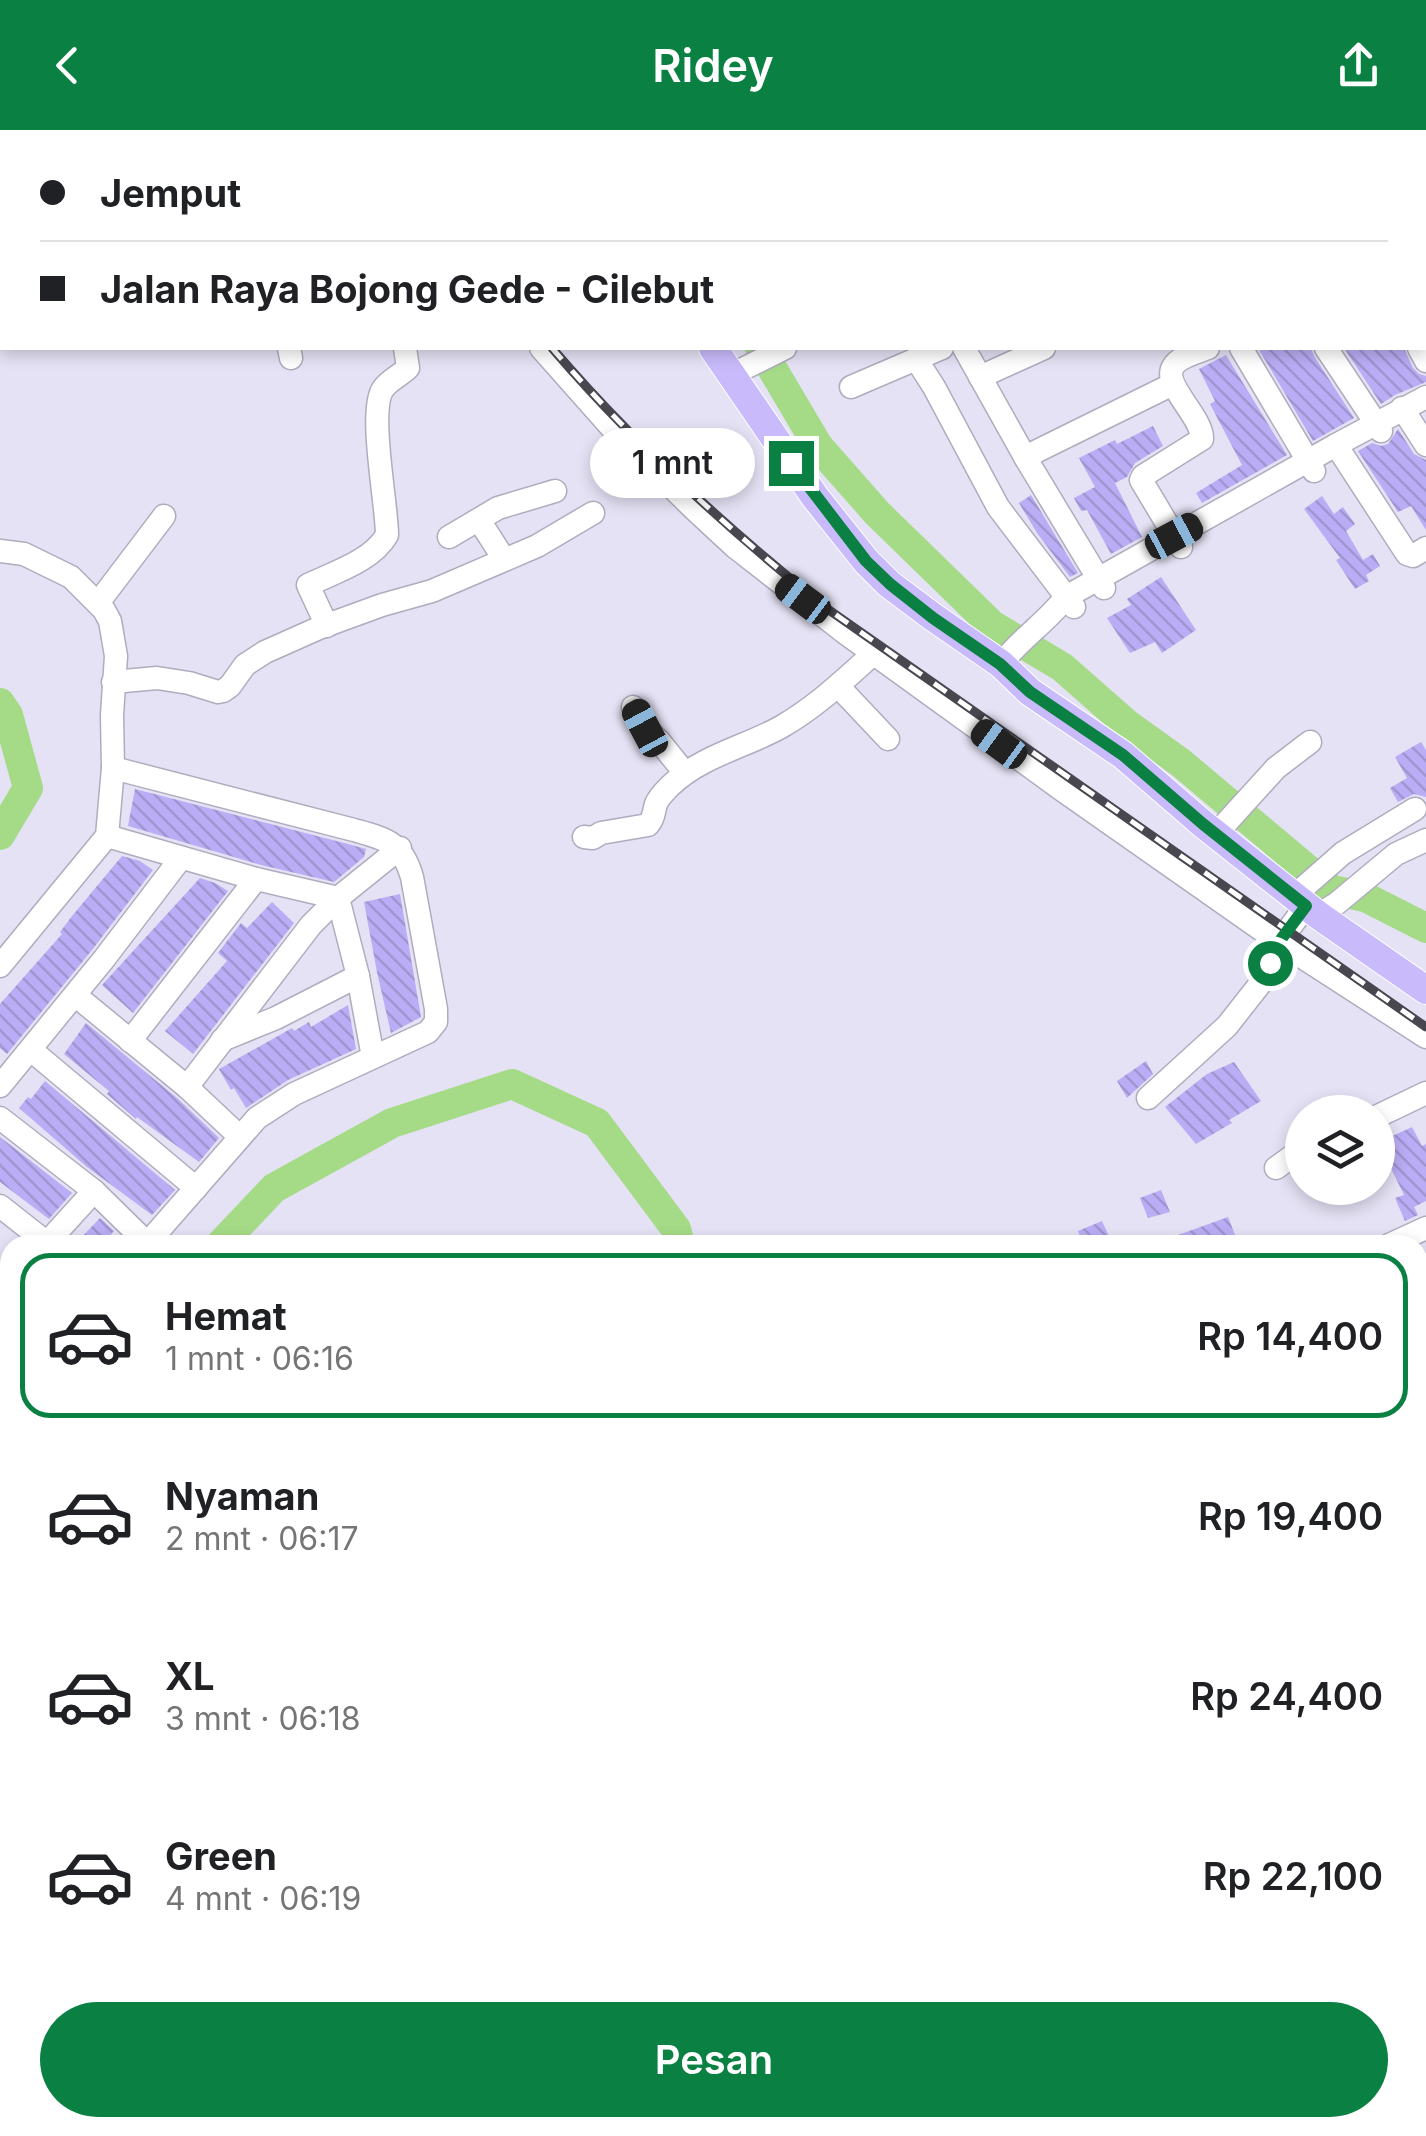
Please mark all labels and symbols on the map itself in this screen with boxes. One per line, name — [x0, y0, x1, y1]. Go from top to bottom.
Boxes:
callout: 1 mnt — [591, 428, 756, 498]
route end — [769, 441, 814, 486]
car — [1140, 509, 1208, 563]
car — [770, 569, 836, 629]
car — [618, 694, 672, 762]
car — [966, 714, 1032, 774]
route start — [1248, 941, 1293, 986]

